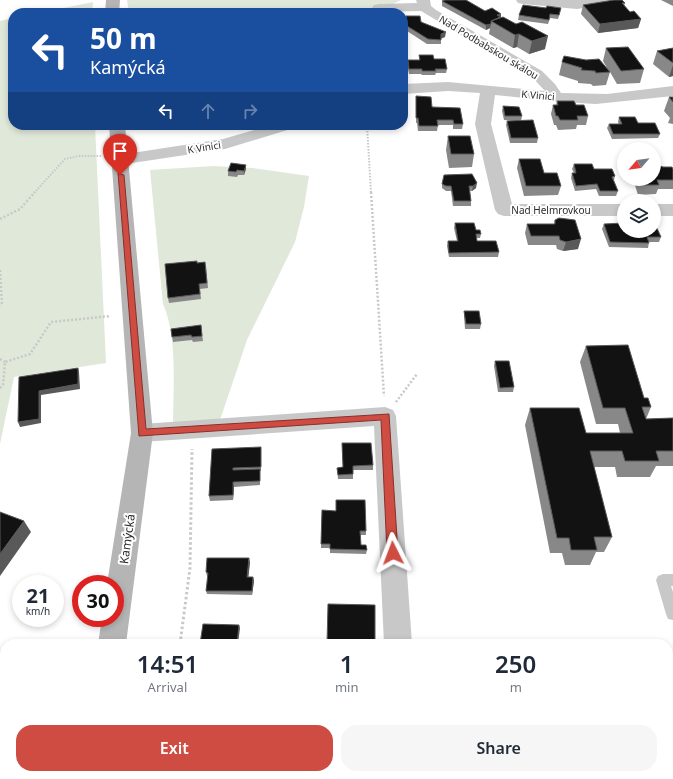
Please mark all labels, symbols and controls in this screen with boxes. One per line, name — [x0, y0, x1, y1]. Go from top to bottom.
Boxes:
street label: Nad Podbabskou skálou — [437, 12, 541, 82]
text: 50 m — [90, 19, 157, 57]
icon: left — [24, 24, 76, 76]
text: Kamýcká — [90, 55, 166, 79]
street label: K Vinici — [521, 87, 555, 103]
icon: left — [155, 100, 177, 122]
icon: ahead — [197, 100, 219, 122]
icon: right — [239, 100, 261, 122]
pin — [103, 134, 137, 175]
street label: K Vinici — [186, 137, 222, 157]
icon: arrive — [109, 140, 131, 162]
north arrow — [617, 142, 661, 186]
map controls — [617, 142, 661, 238]
button: layers — [617, 194, 661, 238]
street label: Nad Helmrovkou — [511, 203, 591, 217]
street label: Kamýcká — [115, 513, 139, 565]
position arrow — [372, 532, 414, 574]
speed limit sign: 30 — [72, 575, 124, 627]
text: 21 — [27, 582, 49, 609]
text: km/h — [26, 604, 50, 618]
text: 14:51 — [137, 647, 198, 680]
text: 1 — [340, 647, 354, 680]
text: 250 — [495, 647, 536, 680]
text: Arrival — [148, 678, 187, 696]
text: min — [335, 678, 358, 696]
text: m — [510, 678, 522, 696]
button: Exit — [16, 725, 333, 771]
button: Share — [341, 725, 657, 771]

